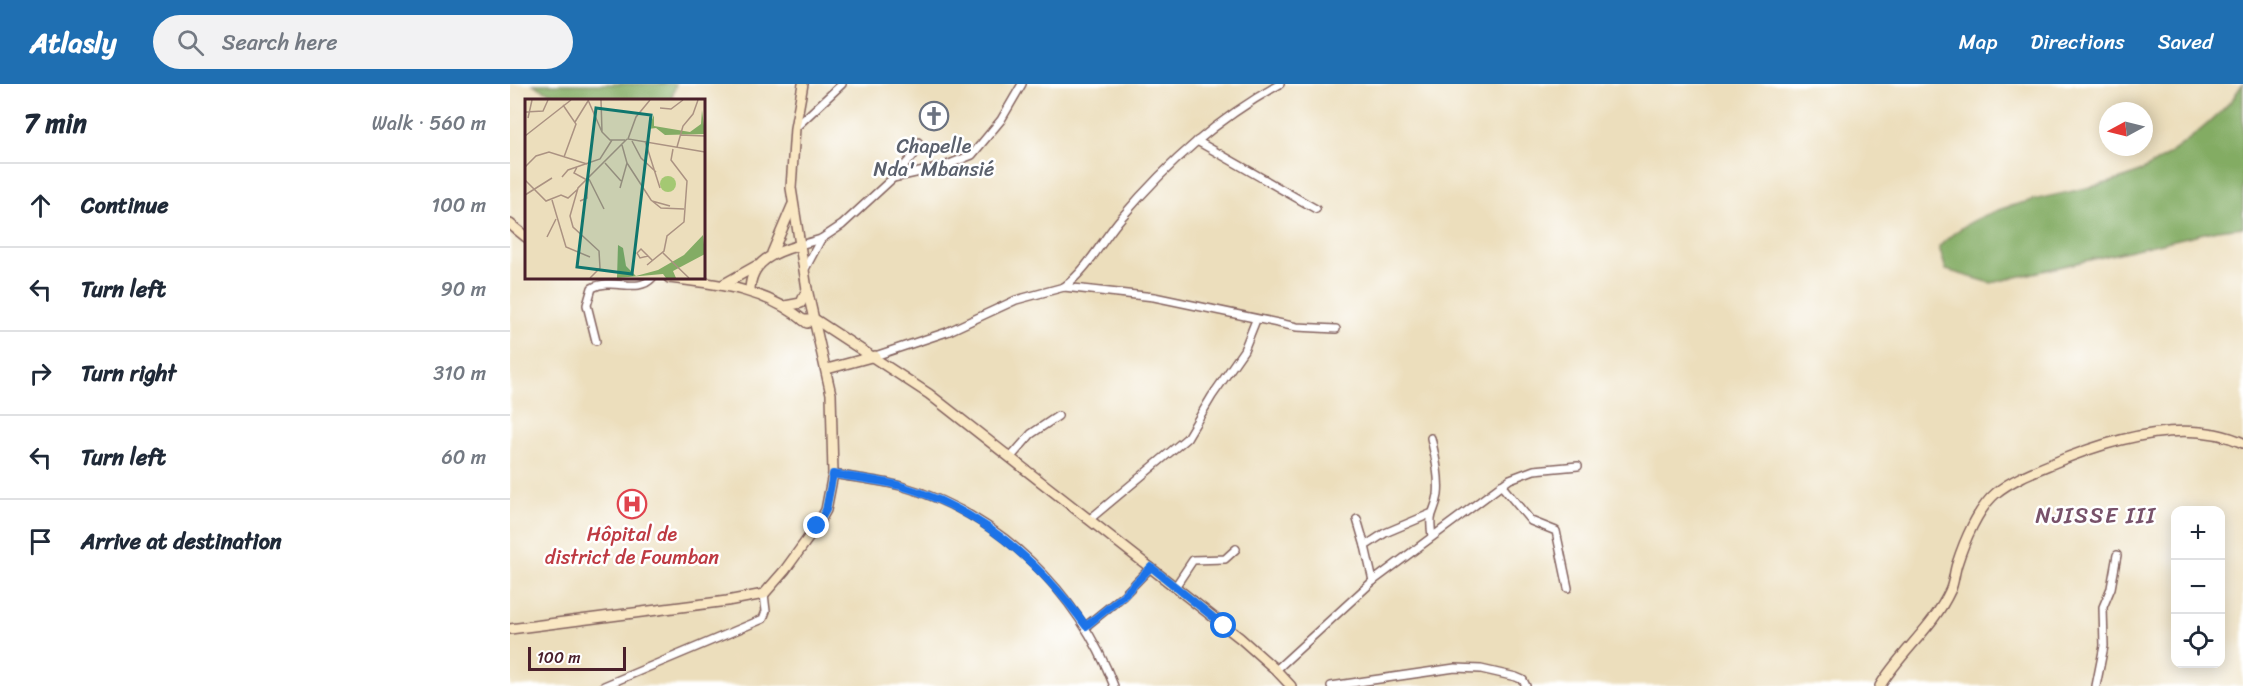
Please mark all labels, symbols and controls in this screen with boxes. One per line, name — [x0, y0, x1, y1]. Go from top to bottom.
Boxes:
search box — [153, 15, 573, 69]
text: Atlasly — [30, 18, 117, 67]
text: Search here — [222, 23, 338, 62]
text: Map — [1959, 23, 1997, 61]
text: Directions — [2030, 23, 2125, 61]
text: Saved — [2158, 23, 2213, 61]
icon: search — [174, 26, 207, 59]
inset map — [525, 99, 705, 279]
text: 7 min — [24, 100, 87, 146]
church icon: Chapelle Nda' Mbansié — [918, 100, 950, 132]
north arrow — [2099, 102, 2153, 156]
text: Walk · 560 m — [372, 106, 486, 141]
place label: Chapelle Nda' Mbansié — [874, 129, 994, 187]
text: Continue — [81, 186, 169, 225]
text: 100 m — [432, 188, 486, 223]
icon: ahead — [24, 189, 57, 222]
text: Turn left — [81, 270, 166, 309]
text: 90 m — [441, 272, 486, 307]
icon: left — [24, 273, 57, 306]
text: Turn right — [81, 354, 176, 393]
text: 310 m — [433, 356, 486, 391]
icon: right — [24, 357, 57, 390]
text: Turn left — [81, 438, 166, 477]
text: 60 m — [441, 440, 486, 475]
icon: left — [24, 441, 57, 474]
hospital icon: Hôpital de district de Foumban — [616, 488, 648, 520]
district label: NJISSE III — [2036, 496, 2156, 535]
map controls — [2171, 506, 2225, 668]
button: + — [2171, 506, 2225, 560]
route end — [803, 512, 829, 538]
place label: Hôpital de district de Foumban — [545, 517, 719, 575]
text: Arrive at destination — [81, 522, 282, 561]
icon: arrive — [24, 525, 57, 558]
button: − — [2171, 560, 2225, 614]
route start — [1210, 612, 1236, 638]
button: locate — [2171, 614, 2225, 668]
text: 100 m — [537, 643, 581, 672]
scale bar — [528, 644, 626, 672]

